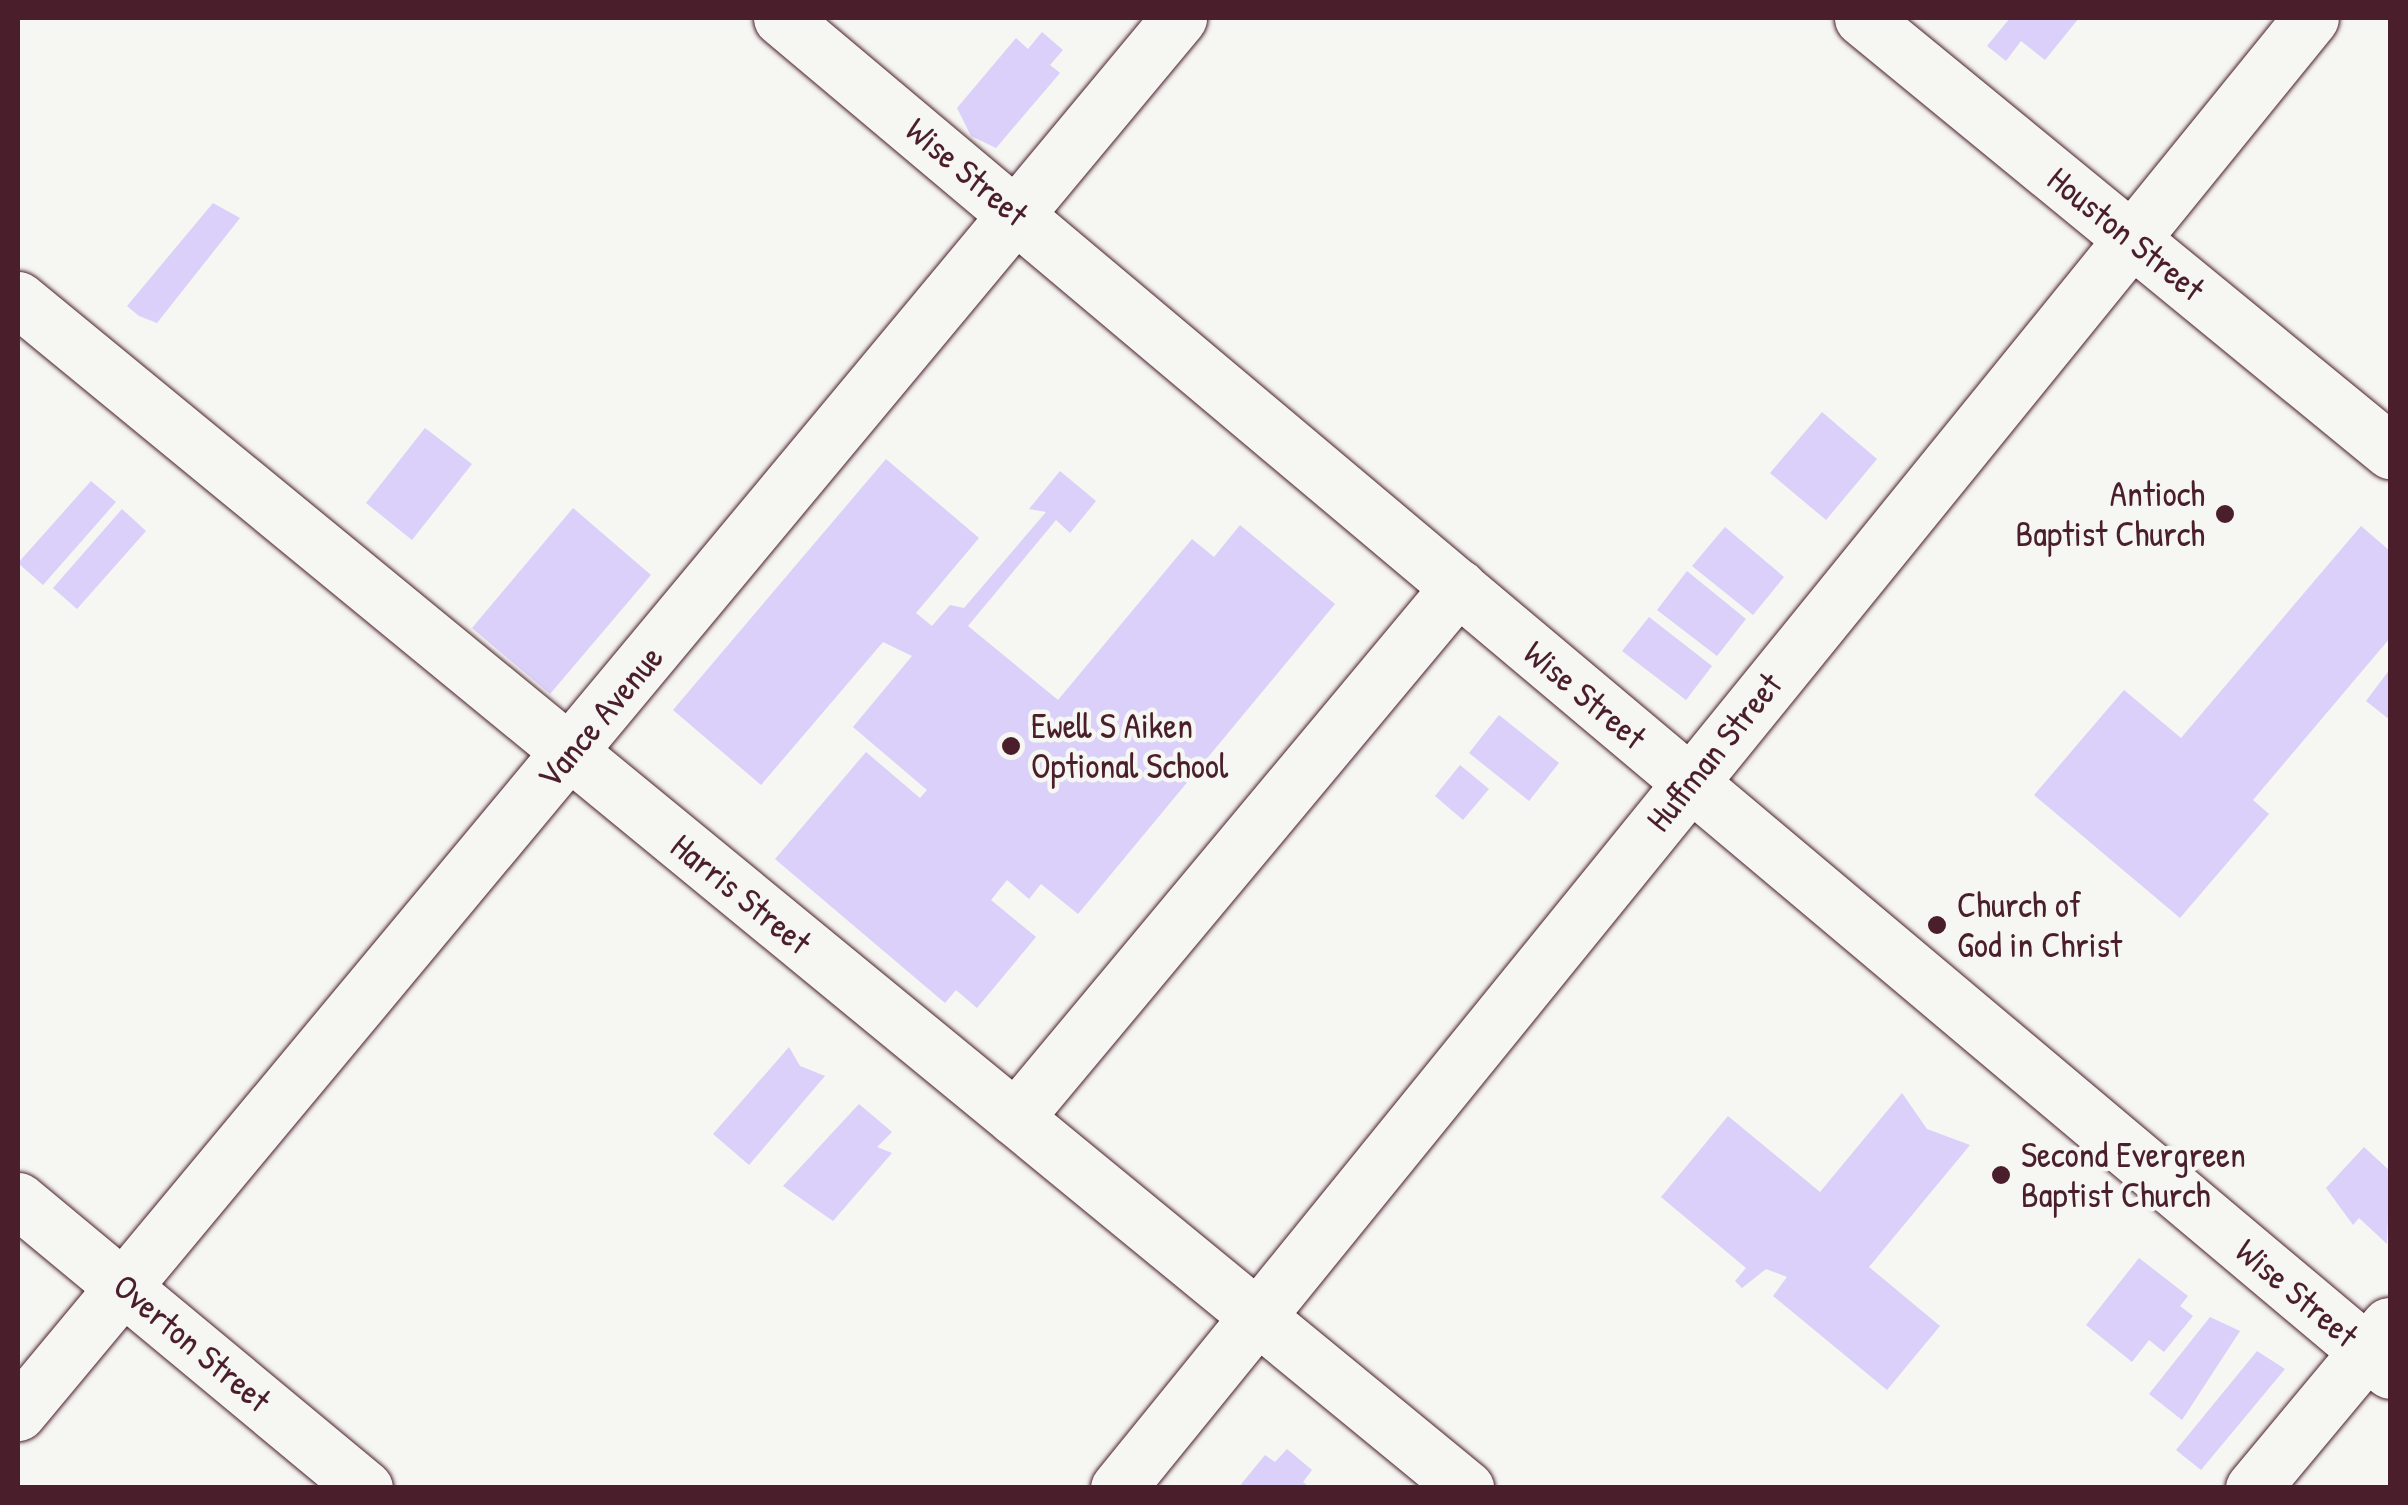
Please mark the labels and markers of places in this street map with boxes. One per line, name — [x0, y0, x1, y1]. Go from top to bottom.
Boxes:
place label: Antioch Baptist Church — [2015, 473, 2205, 555]
marker: Antioch Baptist Church — [2214, 503, 2236, 525]
place label: Ewell S Aiken Optional School — [1031, 705, 1228, 787]
marker: Ewell S Aiken Optional School — [1000, 735, 1022, 757]
place label: Church of God in Christ — [1957, 884, 2122, 966]
marker: Church of God in Christ — [1926, 914, 1948, 936]
place label: Second Evergreen Baptist Church — [2021, 1134, 2246, 1216]
marker: Second Evergreen Baptist Church — [1990, 1164, 2012, 1186]

